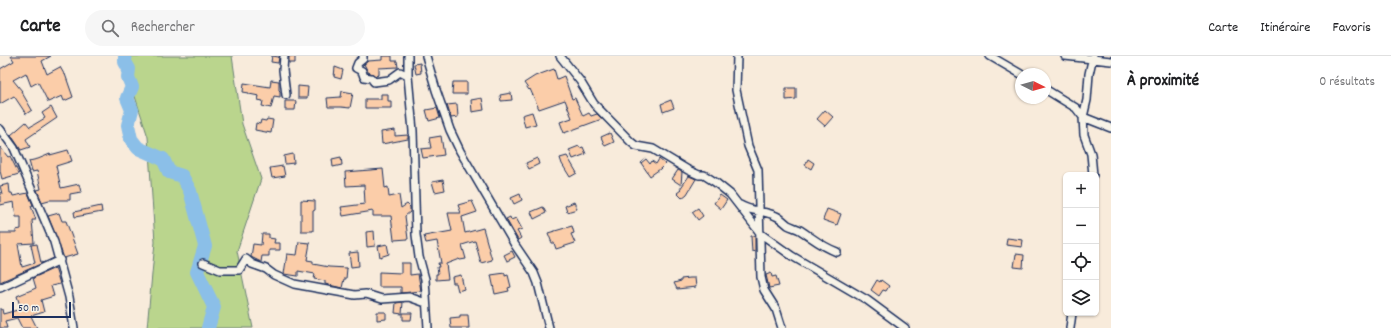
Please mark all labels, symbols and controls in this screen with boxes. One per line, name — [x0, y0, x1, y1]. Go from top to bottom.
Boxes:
search box — [85, 10, 365, 46]
text: Carte — [20, 14, 61, 41]
icon: search — [99, 17, 121, 39]
text: Rechercher — [131, 17, 195, 39]
text: Carte — [1208, 18, 1238, 38]
text: Itinéraire — [1260, 18, 1310, 38]
text: Favoris — [1332, 18, 1371, 38]
north arrow — [1015, 68, 1051, 104]
text: À proximité — [1127, 70, 1199, 94]
text: 0 résultats — [1319, 73, 1375, 92]
map controls — [1063, 172, 1099, 316]
button: + — [1063, 172, 1099, 208]
button: − — [1063, 208, 1099, 244]
button: locate — [1063, 244, 1099, 280]
button: layers — [1063, 280, 1099, 316]
scale bar — [12, 300, 71, 319]
text: 50 m — [18, 301, 39, 317]

